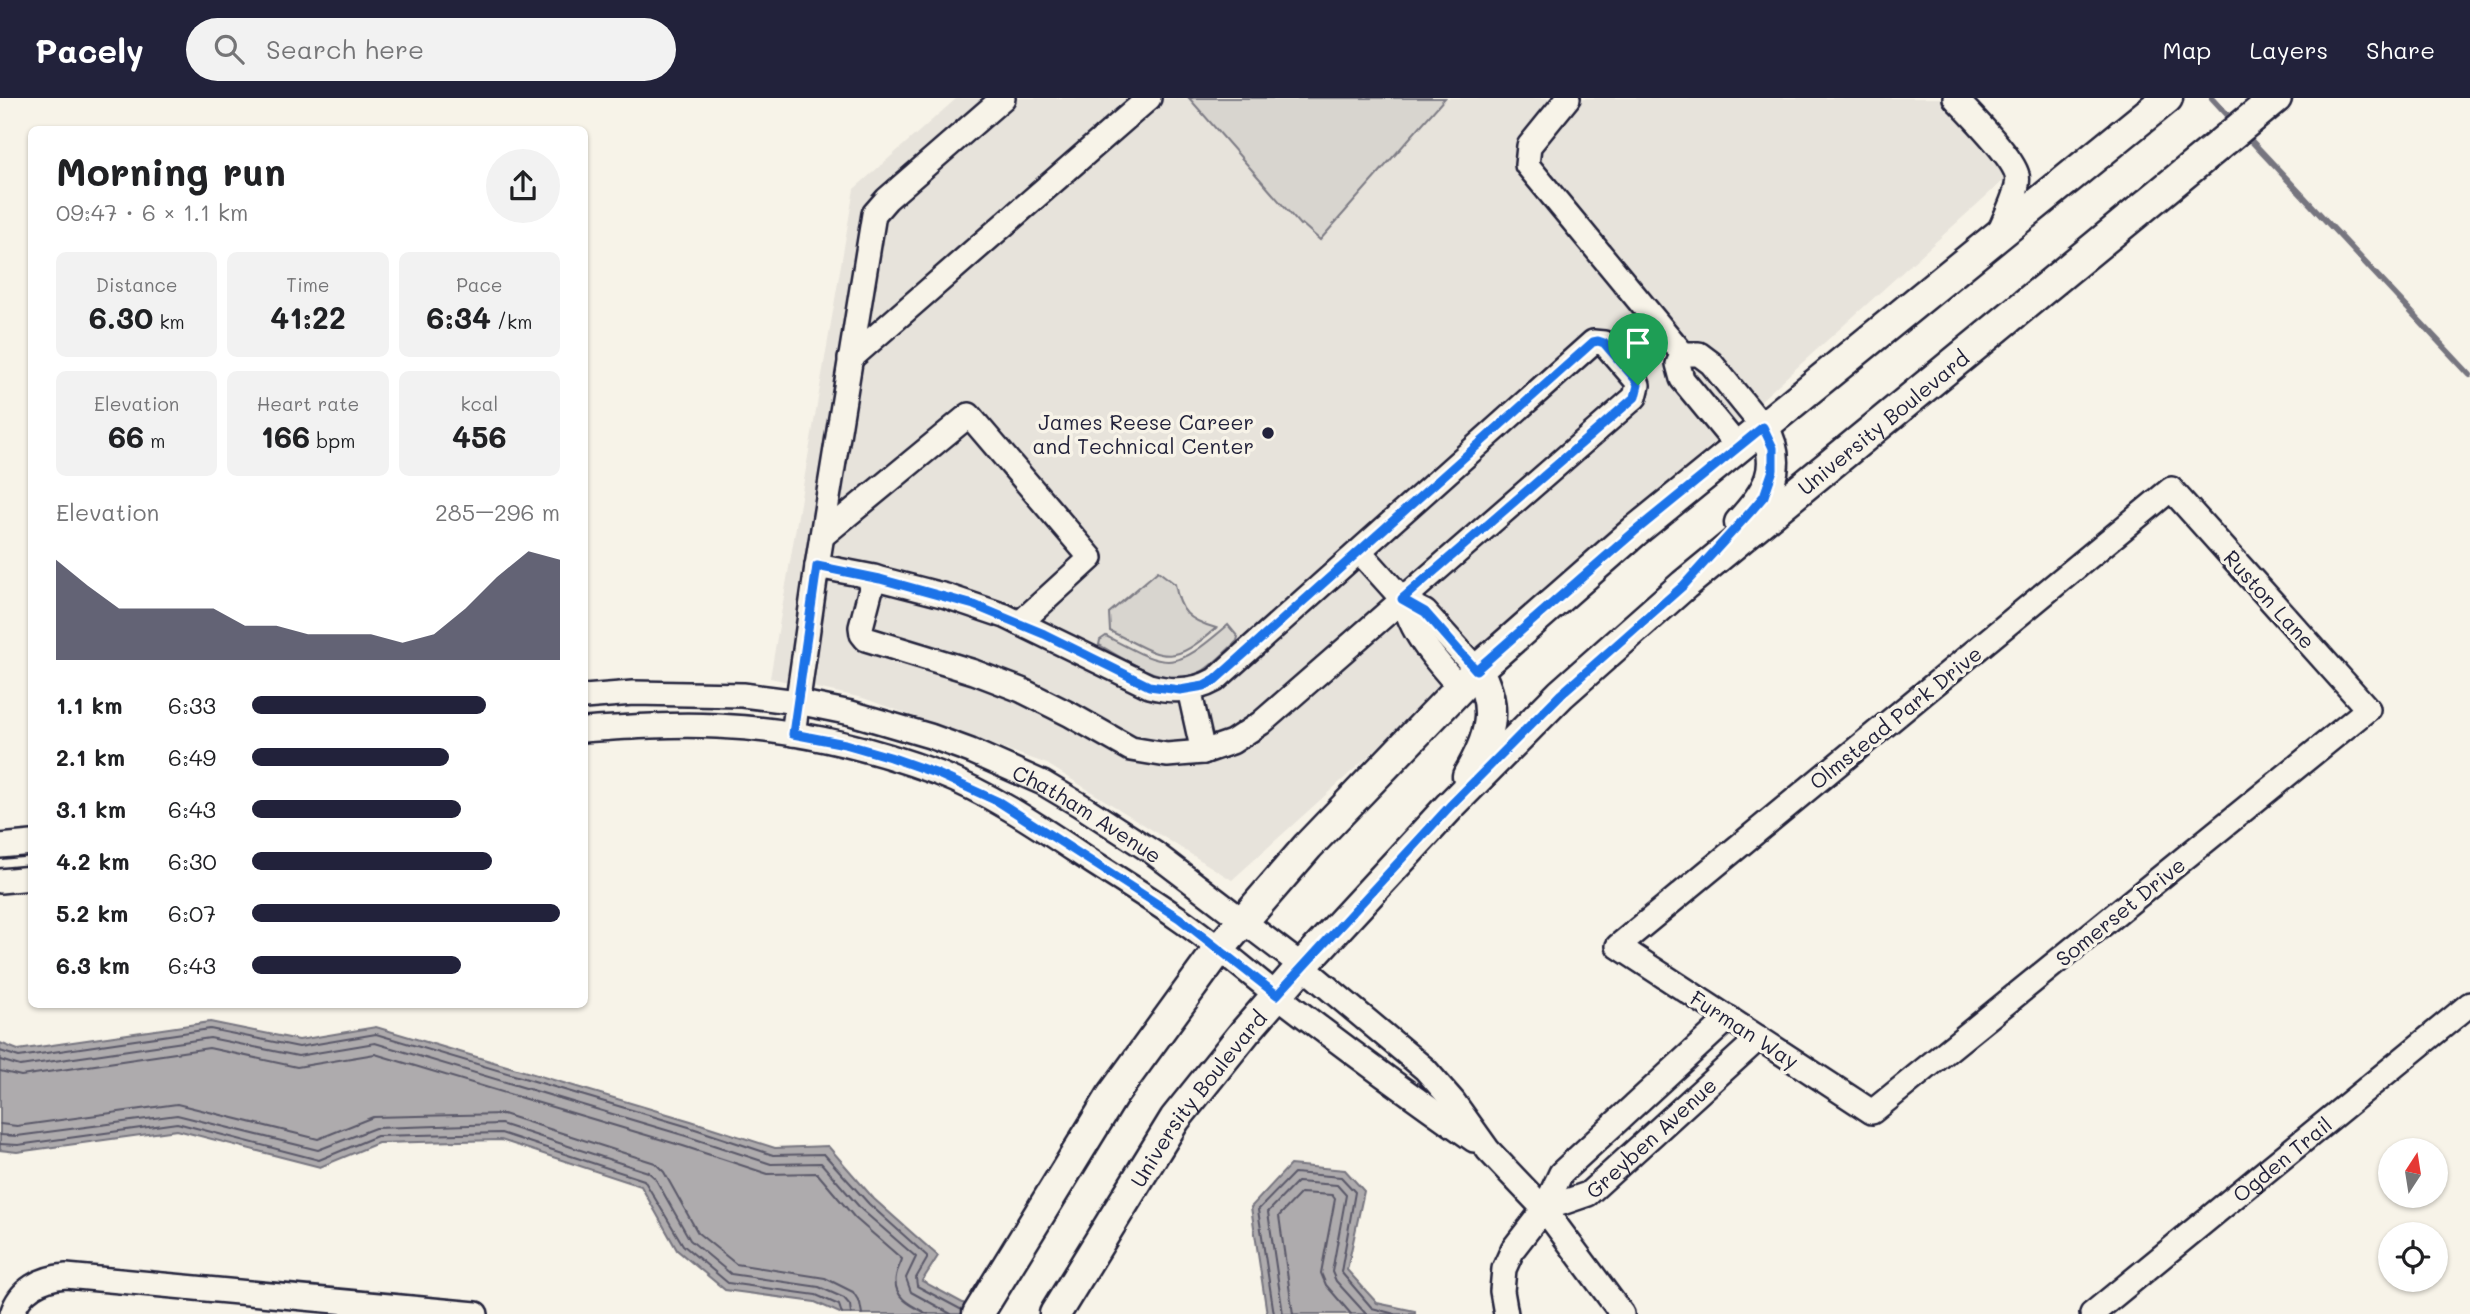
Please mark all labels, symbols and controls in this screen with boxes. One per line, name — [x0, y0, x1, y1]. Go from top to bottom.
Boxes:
search box — [186, 18, 676, 81]
text: Pacely — [35, 28, 144, 71]
icon: search — [210, 30, 248, 68]
text: Search here — [266, 32, 424, 66]
text: Map — [2163, 34, 2211, 65]
text: Layers — [2249, 34, 2328, 65]
text: Share — [2366, 34, 2435, 65]
text: Morning run — [56, 146, 286, 196]
button: share — [486, 149, 560, 223]
text: 09:47 · 6 × 1.1 km — [56, 197, 248, 227]
text: Distance — [96, 272, 178, 297]
text: Time — [286, 272, 330, 297]
text: Pace — [456, 272, 503, 297]
text: 6.30 — [89, 297, 153, 337]
text: 41:22 — [270, 297, 346, 337]
text: 6:34 — [426, 297, 491, 337]
text: km — [153, 309, 185, 334]
text: /km — [491, 309, 532, 334]
pin — [1608, 313, 1668, 385]
icon: arrive — [1619, 324, 1657, 362]
street label: University Boulevard — [1792, 343, 1974, 500]
text: Elevation — [94, 391, 179, 416]
text: Heart rate — [257, 391, 359, 416]
text: kcal — [460, 391, 498, 416]
place label: James Reese Career and Technical Center — [1032, 408, 1254, 459]
text: 66 — [108, 416, 144, 456]
text: 166 — [261, 416, 310, 456]
text: 456 — [452, 416, 507, 456]
marker: James Reese Career and Technical Center — [1260, 425, 1276, 441]
text: m — [144, 428, 165, 453]
text: bpm — [310, 428, 355, 453]
text: Elevation — [56, 497, 159, 527]
text: 285–296 m — [435, 497, 560, 527]
street label: Ruston Lane — [2218, 544, 2322, 654]
street label: Olmstead Park Drive — [1803, 639, 1987, 795]
text: 1.1 km — [56, 690, 122, 720]
text: 6:33 — [168, 690, 216, 720]
text: 2.1 km — [56, 742, 125, 772]
text: 6:49 — [168, 742, 216, 772]
street label: Chatham Avenue — [1009, 758, 1168, 868]
text: 3.1 km — [56, 794, 126, 824]
text: 6:43 — [168, 794, 216, 824]
text: 4.2 km — [56, 846, 129, 876]
text: 6:30 — [168, 846, 217, 876]
street label: Somerset Drive — [2050, 850, 2190, 972]
text: 5.2 km — [56, 898, 128, 928]
text: 6:07 — [168, 898, 216, 928]
text: 6.3 km — [56, 950, 130, 980]
text: 6:43 — [168, 950, 216, 980]
street label: Furman Way — [1685, 984, 1805, 1074]
street label: University Boulevard — [1123, 1004, 1272, 1192]
street label: Greyben Avenue — [1579, 1071, 1721, 1203]
street label: Ogden Trail — [2226, 1110, 2337, 1207]
north arrow — [2378, 1138, 2448, 1208]
map controls — [2378, 1138, 2448, 1292]
button: locate — [2378, 1222, 2448, 1292]

